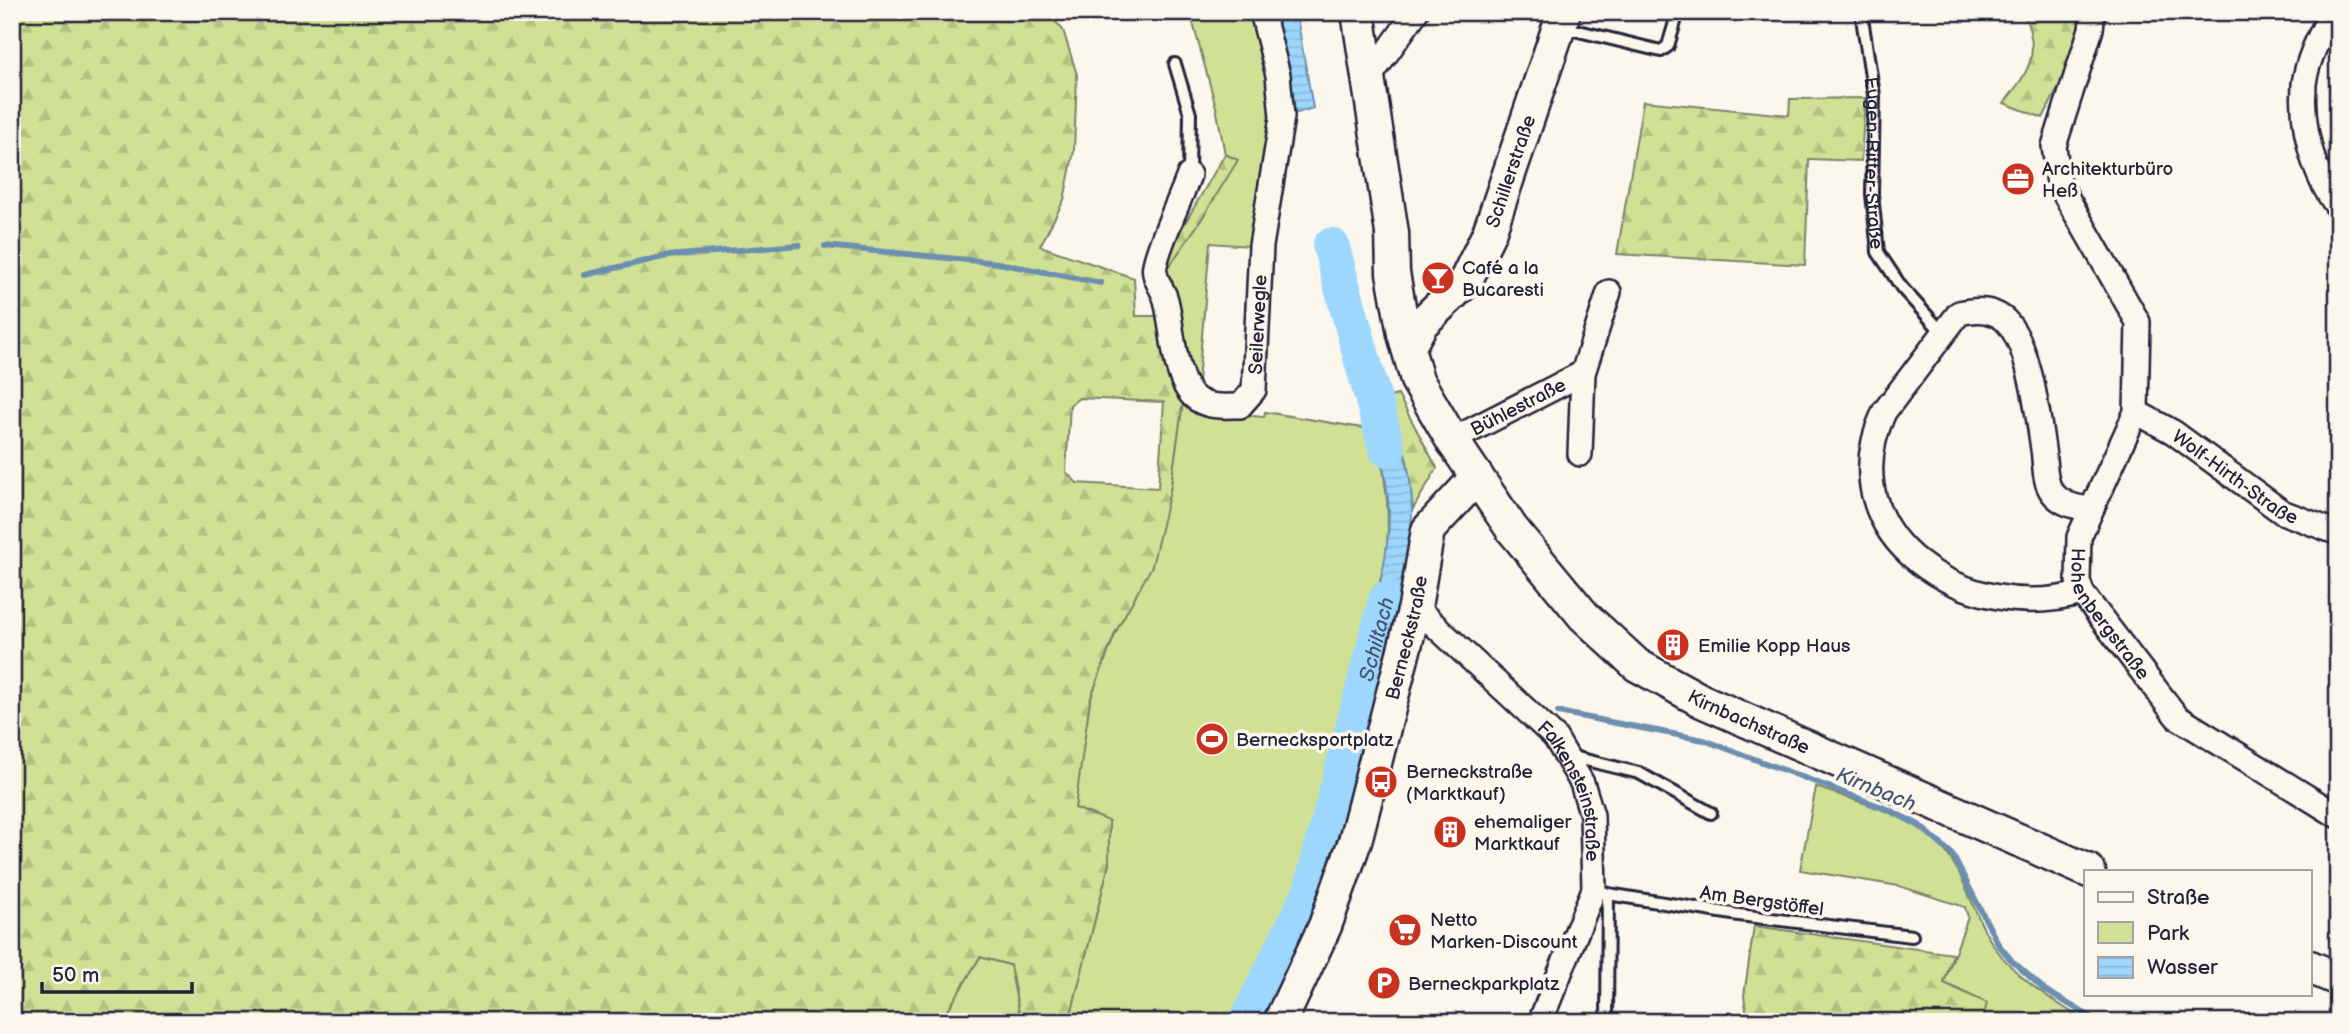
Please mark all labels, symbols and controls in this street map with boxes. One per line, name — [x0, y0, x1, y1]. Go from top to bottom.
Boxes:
street label: Eugen-Ritter-Straße — [1858, 75, 1888, 250]
street label: Schillerstraße — [1482, 112, 1541, 231]
place label: Architekturbüro Heß — [2042, 158, 2173, 203]
office icon: Architekturbüro Heß — [1999, 160, 2037, 198]
place label: Café a la Bucaresti — [1462, 257, 1544, 302]
bar icon: Café a la Bucaresti — [1419, 259, 1457, 297]
street label: Seilerwegle — [1245, 274, 1273, 375]
street label: Bühlestraße — [1467, 374, 1570, 442]
street label: Wolf-Hirth-Straße — [2167, 425, 2301, 530]
street label: Hohenbergstraße — [2065, 548, 2154, 685]
street label: Berneckstraße — [1382, 574, 1433, 702]
water label: Schiltach — [1354, 594, 1400, 684]
building icon: Emilie Kopp Haus — [1654, 626, 1692, 664]
place label: Emilie Kopp Haus — [1698, 635, 1850, 658]
street label: Kirnbachstraße — [1683, 685, 1813, 760]
street label: Falkensteinstraße — [1532, 717, 1603, 862]
sports icon: Bernecksportplatz — [1193, 720, 1231, 758]
place label: Bernecksportplatz — [1236, 729, 1394, 752]
place label: Berneckstraße (Marktkauf) — [1406, 761, 1533, 806]
water label: Kirnbach — [1832, 762, 1920, 817]
bus stop icon: Berneckstraße (Marktkauf) — [1362, 763, 1400, 801]
place label: ehemaliger Marktkauf — [1474, 811, 1572, 856]
building icon: ehemaliger Marktkauf — [1431, 813, 1469, 851]
legend — [2084, 870, 2312, 996]
street label: Am Bergstöffel — [1699, 881, 1825, 922]
text: Straße — [2147, 885, 2209, 910]
place label: Netto Marken-Discount — [1430, 909, 1578, 954]
supermarket icon: Netto Marken-Discount — [1386, 911, 1424, 949]
text: Park — [2147, 921, 2190, 946]
scale bar — [42, 950, 192, 994]
text: Wasser — [2147, 955, 2218, 980]
text: 50 m — [52, 963, 99, 988]
parking icon: Berneckparkplatz — [1365, 964, 1403, 1002]
place label: Berneckparkplatz — [1408, 973, 1560, 996]

